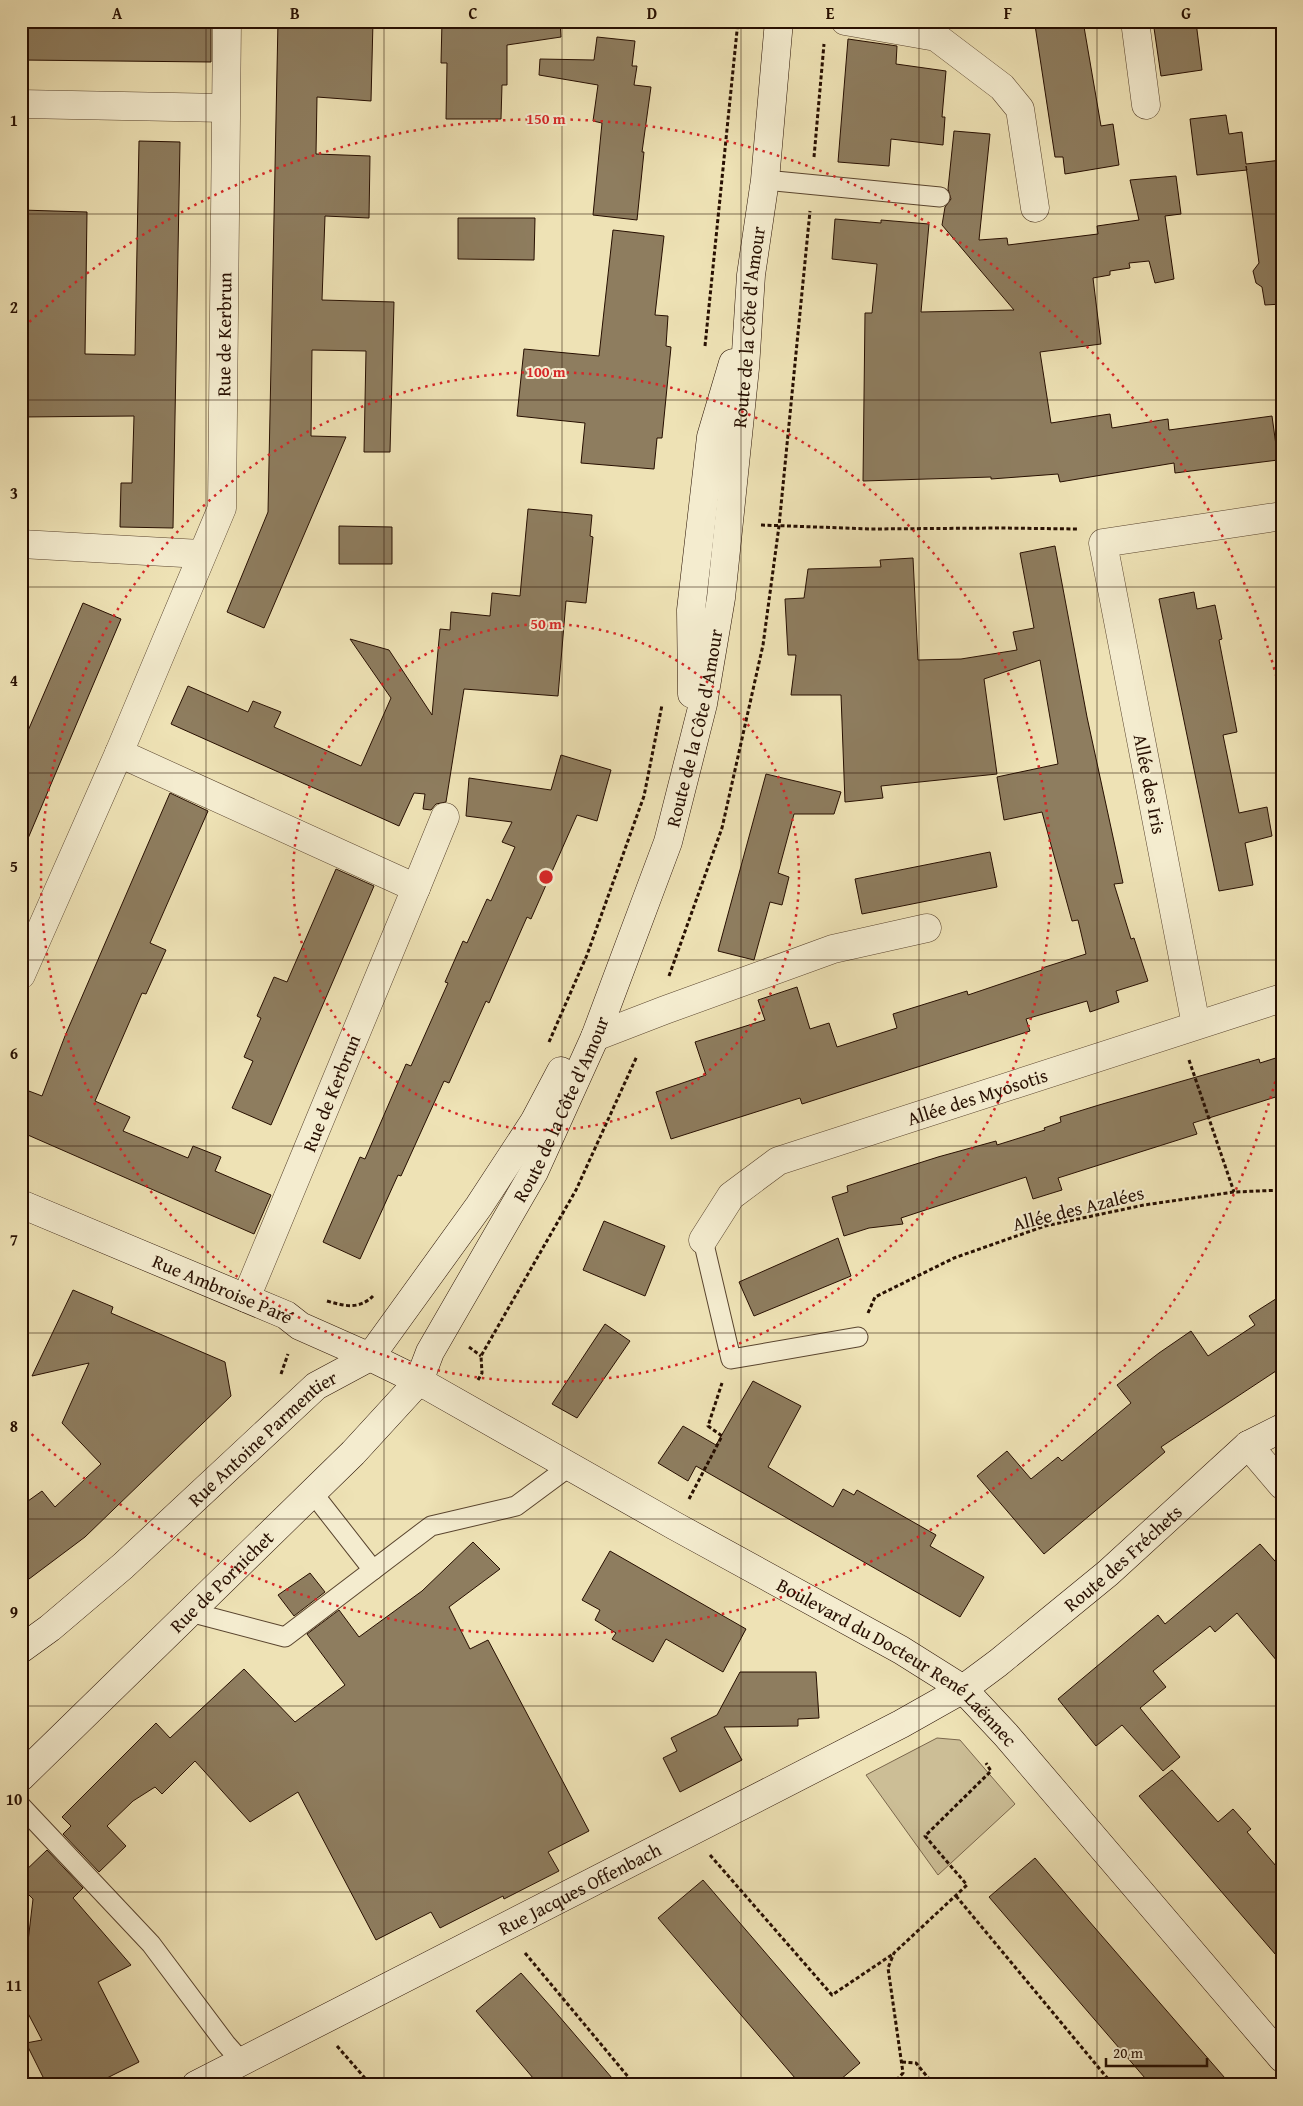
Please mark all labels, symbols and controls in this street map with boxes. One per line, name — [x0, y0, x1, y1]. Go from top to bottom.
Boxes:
text: A — [112, 1, 123, 25]
text: B — [290, 1, 300, 25]
text: C — [468, 1, 478, 25]
text: D — [647, 1, 657, 25]
text: E — [826, 1, 835, 25]
text: F — [1004, 1, 1012, 25]
text: G — [1181, 1, 1191, 25]
text: 1 — [10, 108, 18, 132]
text: 150 m — [526, 108, 566, 129]
street label: Route de la Côte d'Amour — [725, 224, 772, 429]
street label: Rue de Kerbrun — [209, 272, 238, 397]
text: 2 — [10, 295, 18, 319]
text: 100 m — [526, 361, 566, 382]
text: 3 — [10, 481, 18, 505]
text: 50 m — [530, 613, 562, 634]
street label: Route de la Côte d'Amour — [658, 627, 730, 830]
text: 4 — [10, 668, 18, 692]
street label: Allée des Iris — [1127, 731, 1173, 837]
text: 5 — [10, 854, 18, 878]
centre of rings — [537, 868, 555, 886]
street label: Route de la Côte d'Amour — [506, 1012, 616, 1207]
street label: Rue de Kerbrun — [295, 1030, 367, 1156]
text: 6 — [10, 1041, 18, 1065]
street label: Allée des Myosotis — [903, 1061, 1051, 1132]
street label: Allée des Azalées — [1009, 1178, 1147, 1238]
text: 7 — [10, 1227, 18, 1251]
street label: Rue Ambroise Paré — [148, 1247, 300, 1330]
street label: Rue Antoine Parmentier — [181, 1363, 342, 1513]
text: 8 — [10, 1414, 18, 1438]
street label: Route des Fréchets — [1058, 1498, 1188, 1618]
street label: Rue de Pornichet — [163, 1524, 280, 1639]
street label: Boulevard du Docteur René Laënnec — [772, 1571, 1024, 1752]
text: 9 — [10, 1600, 18, 1624]
text: 10 — [6, 1787, 22, 1811]
street label: Rue Jacques Offenbach — [493, 1835, 666, 1942]
text: 11 — [6, 1973, 22, 1997]
scale bar — [1106, 2036, 1207, 2068]
text: 20 m — [1113, 2042, 1144, 2063]

